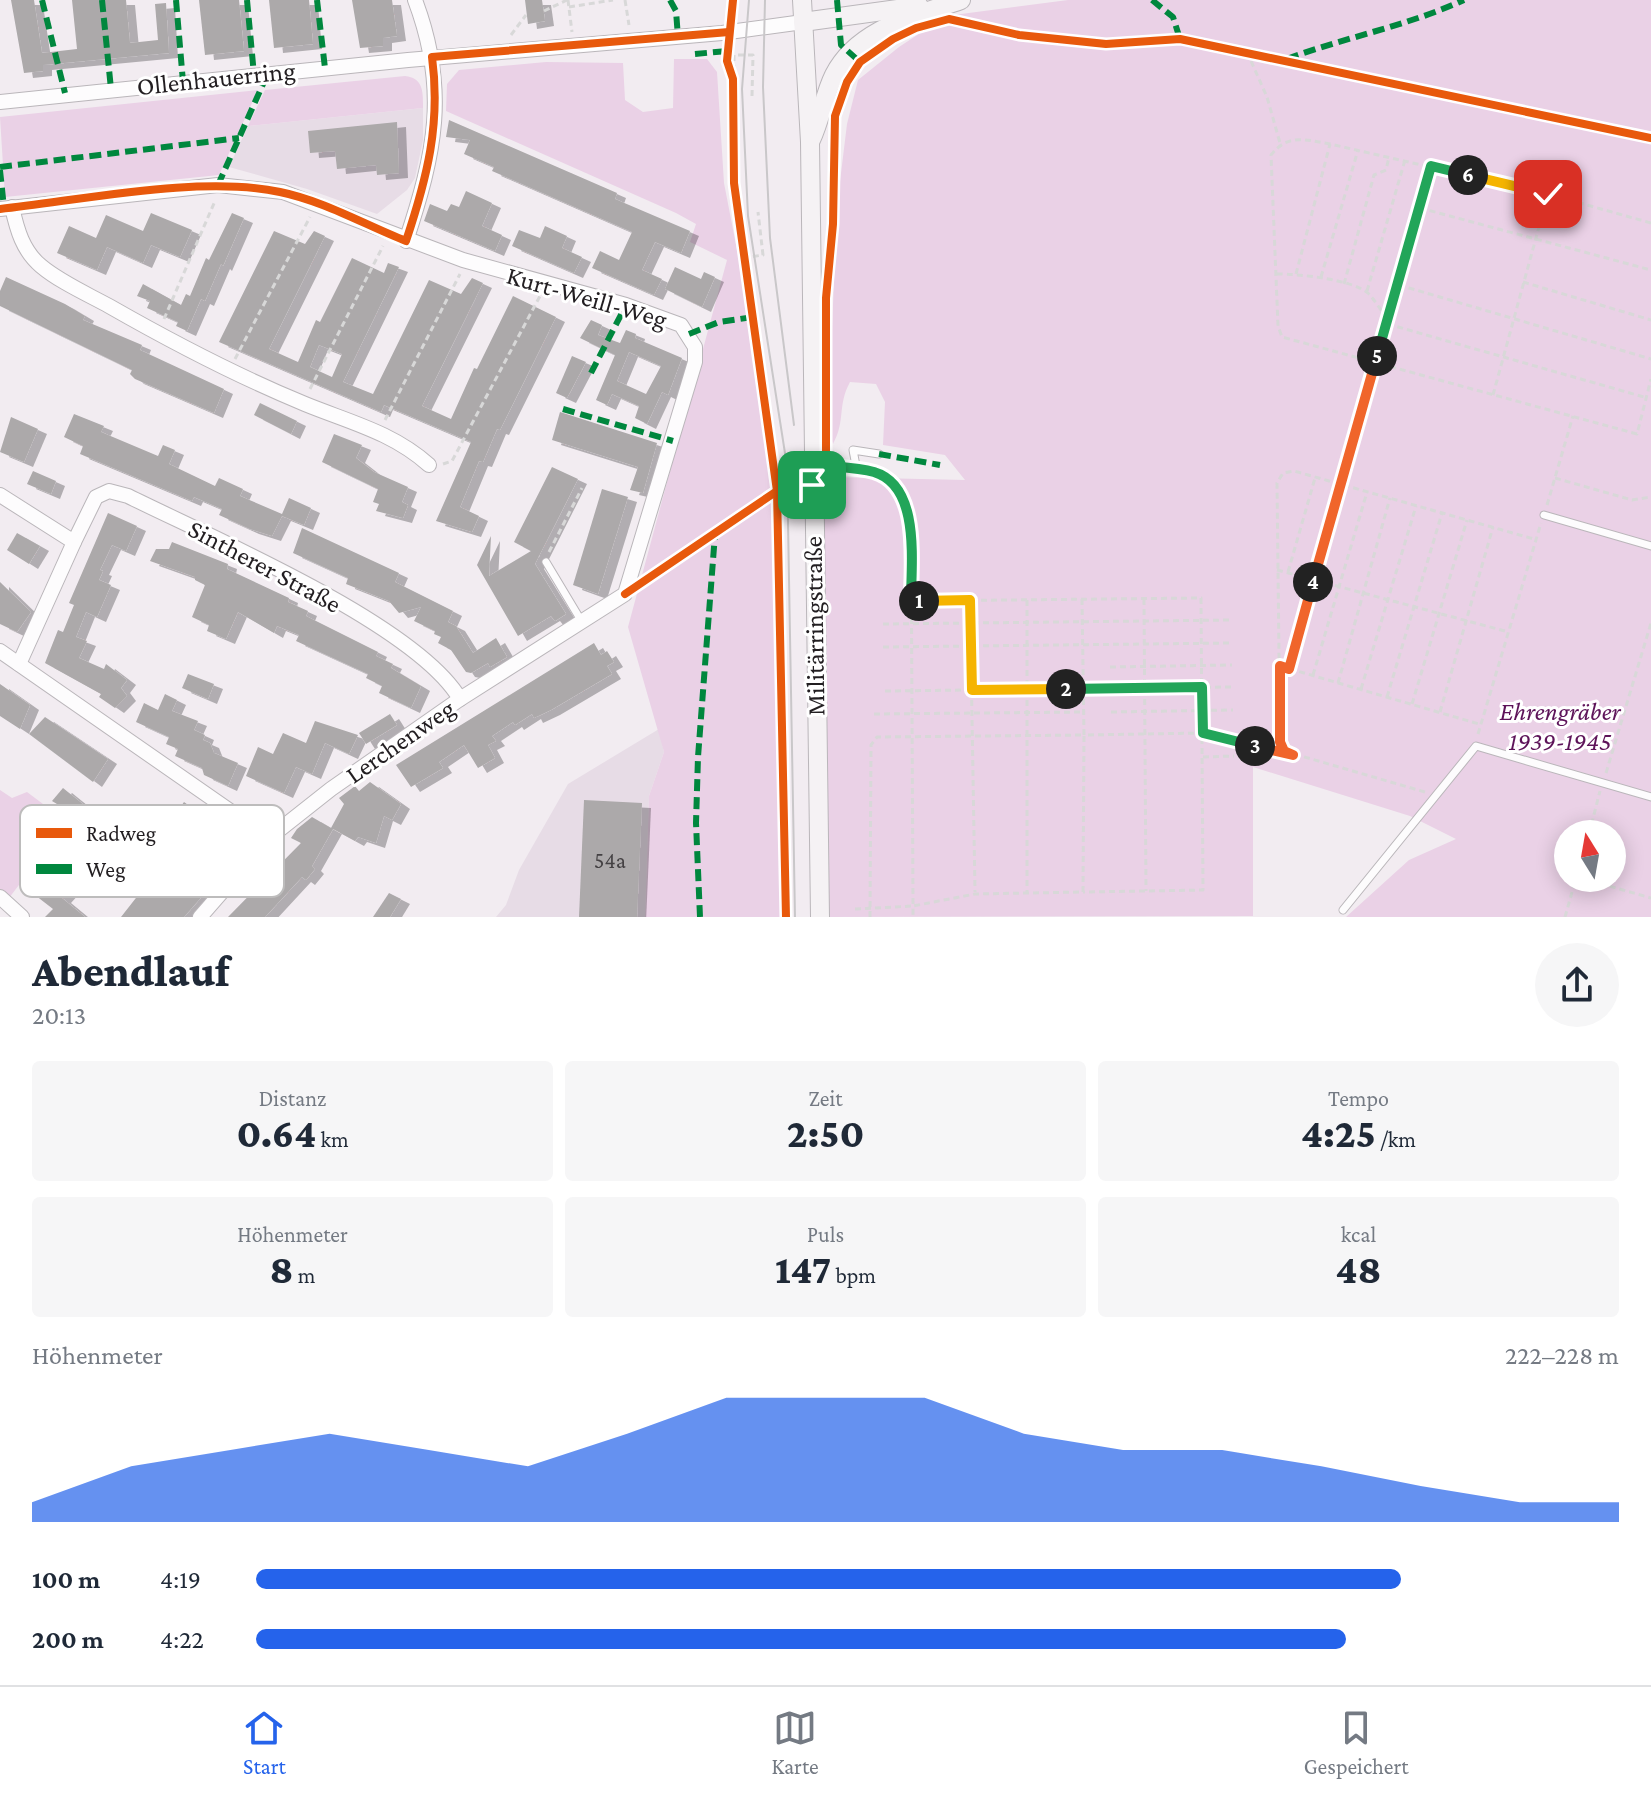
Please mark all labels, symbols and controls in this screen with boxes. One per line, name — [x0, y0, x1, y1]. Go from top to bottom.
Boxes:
street label: Ollenhauerring — [135, 56, 297, 101]
pin: 6 — [1448, 155, 1488, 195]
pin — [1514, 160, 1582, 228]
text: 6 — [1462, 162, 1474, 187]
icon: check — [1526, 172, 1570, 216]
street label: Kurt-Weill-Weg — [503, 261, 671, 334]
pin: 5 — [1357, 336, 1397, 376]
text: 5 — [1372, 343, 1382, 368]
pin — [778, 451, 846, 519]
icon: arrive — [790, 463, 834, 507]
street label: Sintherer Straße — [184, 514, 346, 619]
street label: Militärringstraße — [798, 536, 831, 716]
pin: 4 — [1293, 562, 1333, 602]
text: 4 — [1307, 569, 1319, 594]
pin: 1 — [899, 581, 939, 621]
text: 1 — [915, 588, 923, 613]
pin: 2 — [1046, 669, 1086, 709]
text: 2 — [1060, 676, 1072, 701]
street label: Lerchenweg — [340, 693, 461, 789]
park label: Ehrengräber 1939-1945 — [1499, 697, 1621, 756]
pin: 3 — [1235, 726, 1275, 766]
text: 3 — [1250, 733, 1260, 758]
legend — [20, 805, 284, 897]
north arrow — [1554, 820, 1626, 892]
map controls — [1554, 820, 1626, 892]
text: Radweg — [86, 821, 156, 846]
house number: 54a — [594, 848, 626, 873]
text: Weg — [86, 857, 126, 882]
button: share — [1535, 943, 1619, 1027]
text: Abendlauf — [32, 947, 230, 995]
text: 20:13 — [32, 1001, 86, 1030]
text: Distanz — [259, 1086, 326, 1111]
text: Zeit — [808, 1086, 843, 1111]
text: Tempo — [1328, 1086, 1389, 1111]
text: 0.64 — [236, 1111, 316, 1156]
text: 2:50 — [787, 1111, 864, 1156]
text: 4:25 — [1301, 1111, 1376, 1156]
text: km — [316, 1127, 349, 1152]
text: /km — [1376, 1127, 1416, 1152]
text: Höhenmeter — [237, 1222, 348, 1247]
text: Puls — [807, 1222, 844, 1247]
text: kcal — [1341, 1222, 1376, 1247]
text: 8 — [270, 1247, 294, 1292]
text: 147 — [775, 1247, 831, 1292]
text: 48 — [1335, 1247, 1382, 1292]
text: m — [294, 1263, 315, 1288]
text: bpm — [831, 1263, 876, 1288]
text: Höhenmeter — [32, 1341, 163, 1370]
text: 222–228 m — [1505, 1341, 1619, 1370]
text: 100 m — [32, 1565, 100, 1594]
text: 4:19 — [160, 1565, 201, 1594]
text: 200 m — [32, 1625, 104, 1654]
text: 4:22 — [160, 1625, 204, 1654]
tab: Start — [242, 1706, 286, 1779]
tab: Karte — [771, 1706, 819, 1779]
tab: Gespeichert — [1304, 1706, 1409, 1779]

